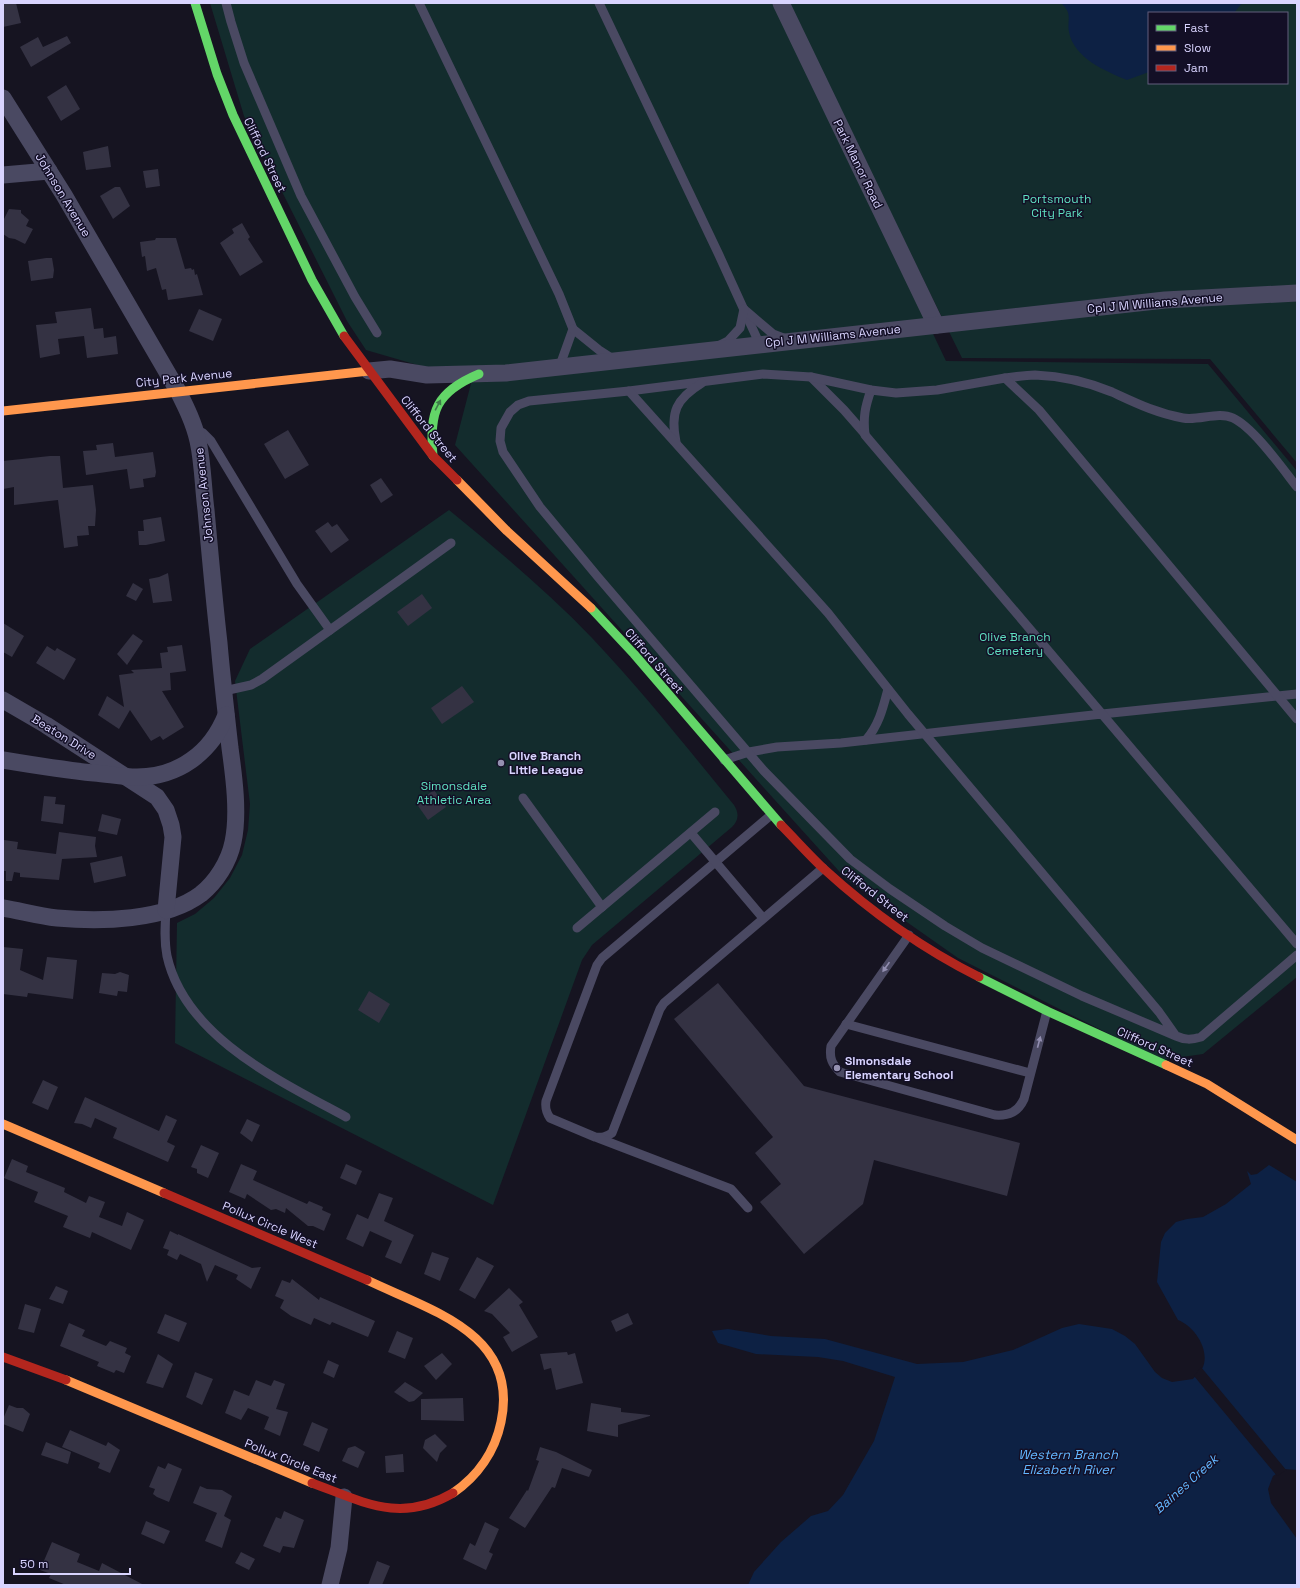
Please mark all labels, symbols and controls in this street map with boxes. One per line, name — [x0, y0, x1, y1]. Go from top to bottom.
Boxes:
legend — [1148, 12, 1288, 84]
text: Fast — [1184, 20, 1209, 36]
text: Slow — [1184, 40, 1211, 56]
text: Jam — [1184, 60, 1208, 76]
street label: Clifford Street — [240, 115, 290, 195]
street label: Park Manor Road — [830, 117, 886, 211]
street label: Johnson Avenue — [32, 150, 94, 240]
park label: Portsmouth City Park — [1023, 191, 1091, 221]
street label: Cpl J M Williams Avenue — [1086, 289, 1224, 317]
street label: Cpl J M Williams Avenue — [764, 321, 902, 351]
street label: City Park Avenue — [135, 365, 233, 391]
street label: Clifford Street — [397, 392, 461, 466]
one-way arrow — [435, 399, 441, 410]
street label: Johnson Avenue — [191, 447, 217, 543]
street label: Clifford Street — [621, 625, 687, 697]
park label: Olive Branch Cemetery — [979, 629, 1051, 659]
street label: Beaton Drive — [29, 711, 99, 763]
place label: Olive Branch Little League — [509, 748, 584, 778]
marker: Olive Branch Little League — [496, 758, 506, 768]
park label: Simonsdale Athletic Area — [417, 778, 491, 808]
street label: Clifford Street — [838, 863, 912, 925]
one-way arrow — [882, 961, 890, 972]
street label: Clifford Street — [1114, 1023, 1196, 1071]
one-way arrow — [1036, 1036, 1042, 1048]
place label: Simonsdale Elementary School — [845, 1053, 953, 1083]
marker: Simonsdale Elementary School — [832, 1063, 842, 1073]
street label: Pollux Circle West — [220, 1198, 320, 1252]
street label: Pollux Circle East — [242, 1435, 340, 1487]
water label: Western Branch Elizabeth River — [1018, 1446, 1119, 1478]
water label: Baines Creek — [1150, 1449, 1223, 1517]
scale bar — [14, 1550, 130, 1576]
text: 50 m — [20, 1556, 48, 1572]

